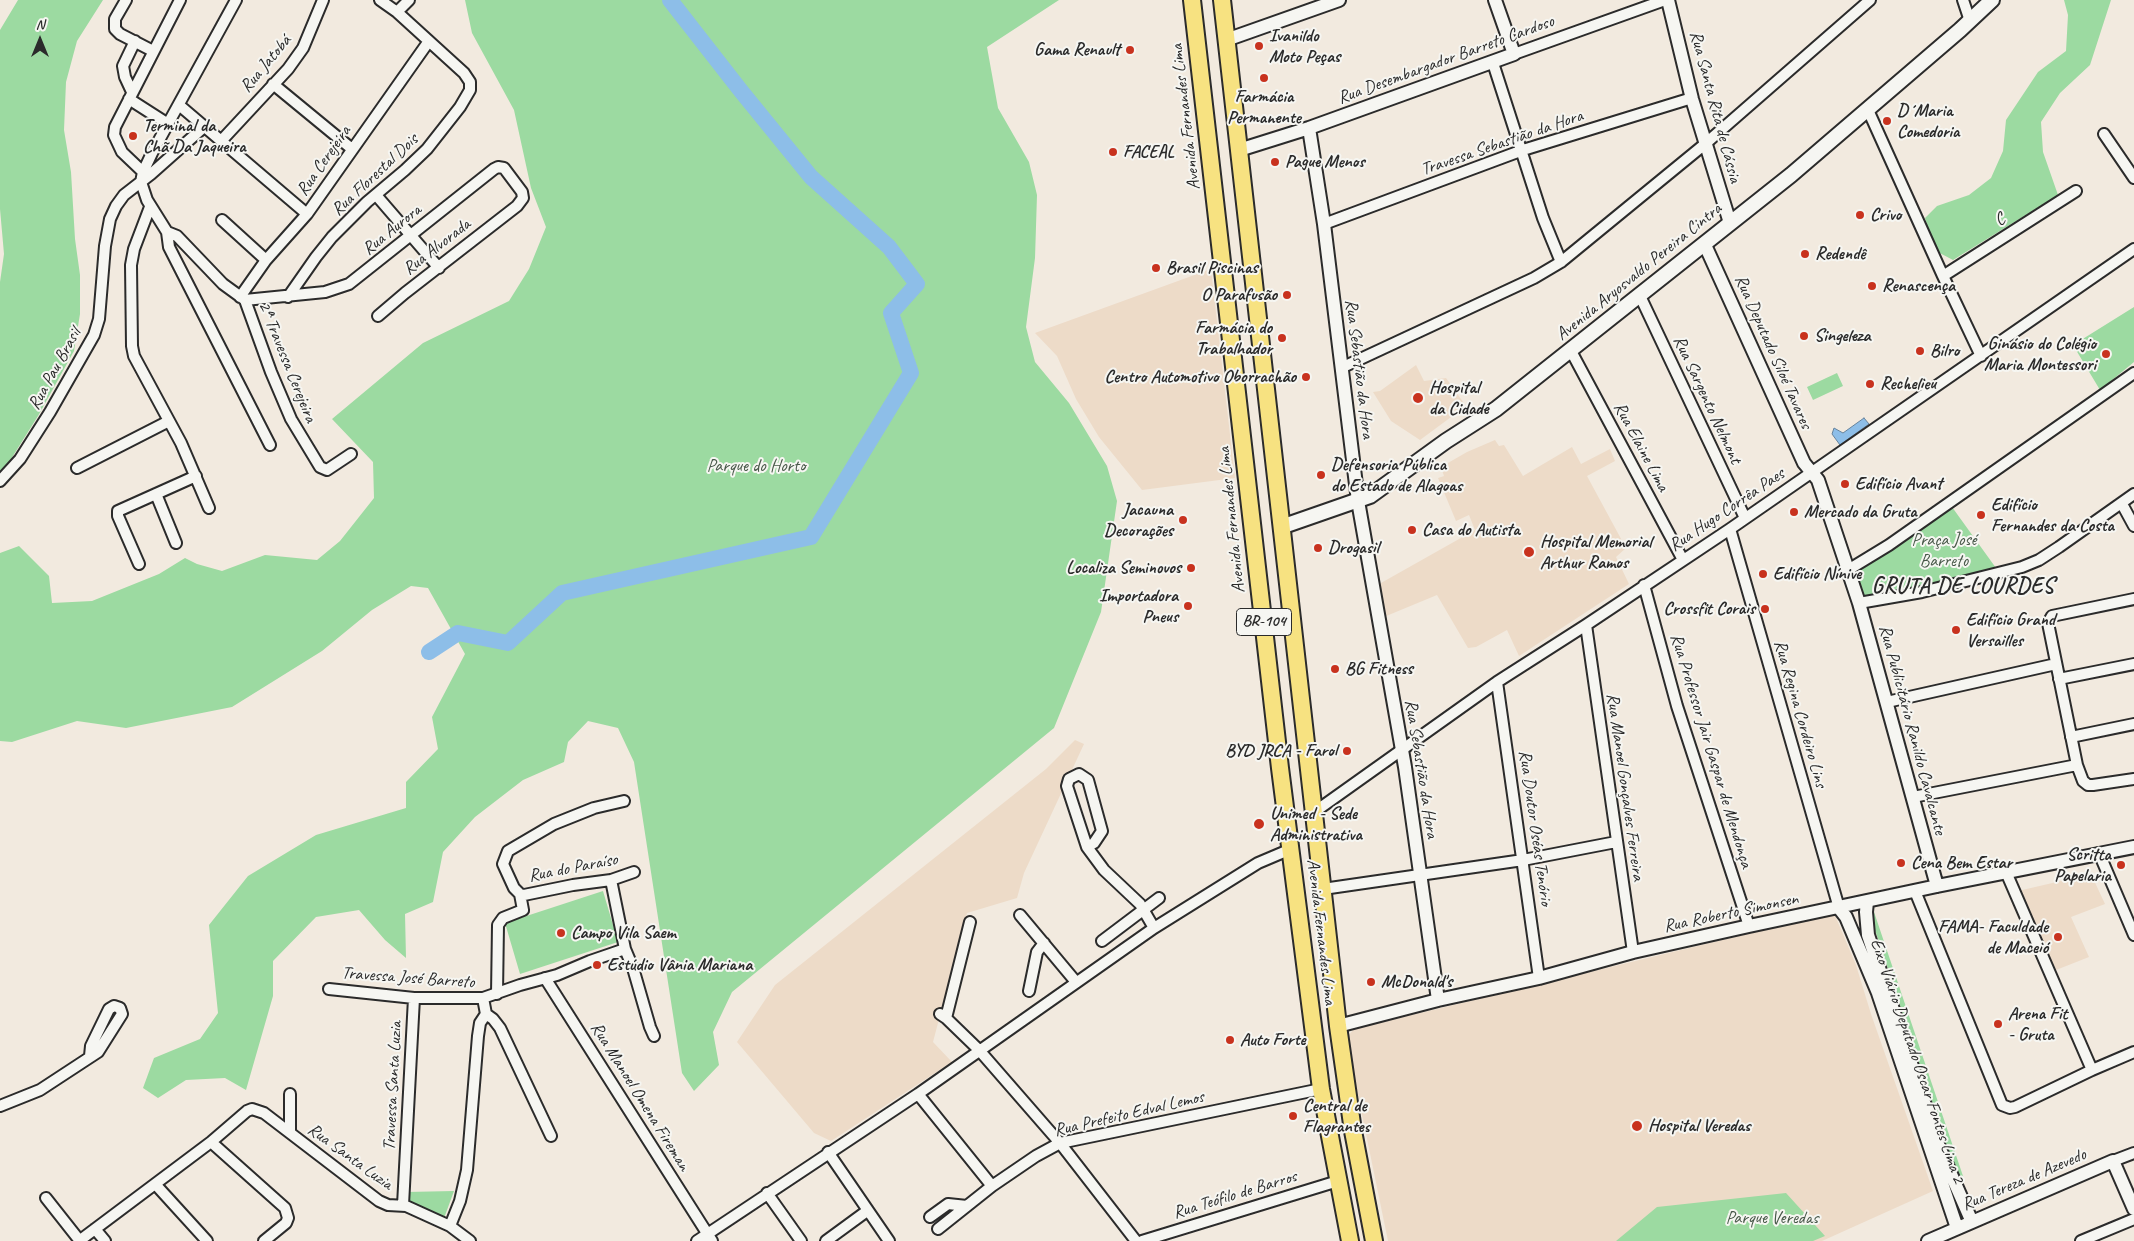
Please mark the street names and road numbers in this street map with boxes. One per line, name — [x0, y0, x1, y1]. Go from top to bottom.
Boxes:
street label: Rua Desembargador Barreto Cardoso — [1335, 11, 1557, 109]
street label: Rua Santa Rita de Cássia — [1684, 29, 1746, 185]
street label: Rua Jatobá — [236, 31, 296, 97]
street label: Avenida Fernandes Lima — [1166, 43, 1206, 191]
street label: Travessa Sebastião da Hora — [1418, 105, 1586, 181]
street label: Rua Cerejeira — [292, 122, 356, 200]
street label: Rua Florestal Dois — [327, 129, 423, 221]
street label: Avenida Aryosvaldo Pereira Cintra — [1552, 199, 1726, 345]
street label: Rua Aurora — [358, 200, 426, 260]
street label: C — [1991, 209, 2009, 231]
street label: Rua Alvorada — [399, 214, 475, 280]
street label: Rua Deputado Siloé Tavares — [1729, 272, 1817, 432]
street label: 2ª Travessa Cerejeira — [253, 298, 321, 426]
street label: Rua Sebastião da Hora — [1340, 298, 1378, 440]
street label: Rua Pau Brasil — [24, 324, 86, 414]
street label: Rua Sargento Nelmont — [1668, 333, 1746, 467]
street label: Rua Elaine Lima — [1608, 399, 1674, 495]
street label: Avenida Fernandes Lima — [1214, 446, 1250, 594]
street label: Rua Hugo Corrêa Paes — [1665, 463, 1789, 557]
road number: BR-104 — [1236, 608, 1292, 636]
street label: Rua Publicitário Ranildo Cavalcante — [1874, 623, 1950, 837]
street label: Rua Professor Jair Gaspar de Mendonça — [1665, 631, 1757, 871]
street label: Rua Regina Cordeiro Lins — [1769, 638, 1831, 790]
street label: Rua Manoel Gonçalves Ferreira — [1601, 692, 1649, 882]
street label: Rua Sebastião da Hora — [1399, 698, 1443, 840]
street label: Rua Doutor Oséas Tenório — [1513, 749, 1557, 907]
street label: Rua do Paraíso — [527, 849, 619, 887]
street label: Avenida Fernandes Lima — [1301, 858, 1341, 1006]
street label: Rua Roberto Simonsen — [1662, 888, 1800, 938]
street label: Eixo Viário Deputado Oscar Fontes Lima 2 — [1865, 936, 1969, 1186]
street label: Travessa José Barreto — [341, 963, 475, 993]
street label: Rua Manoel Omena Fireman — [585, 1019, 695, 1175]
street label: Travessa Santa Luzia — [379, 1021, 407, 1151]
street label: Rua Prefeito Edval Lemos — [1052, 1086, 1206, 1142]
street label: Rua Santa Luzia — [303, 1119, 397, 1195]
street label: Rua Tereza de Azevedo — [1959, 1144, 2089, 1216]
street label: Rua Teófilo de Barros — [1171, 1166, 1299, 1224]

